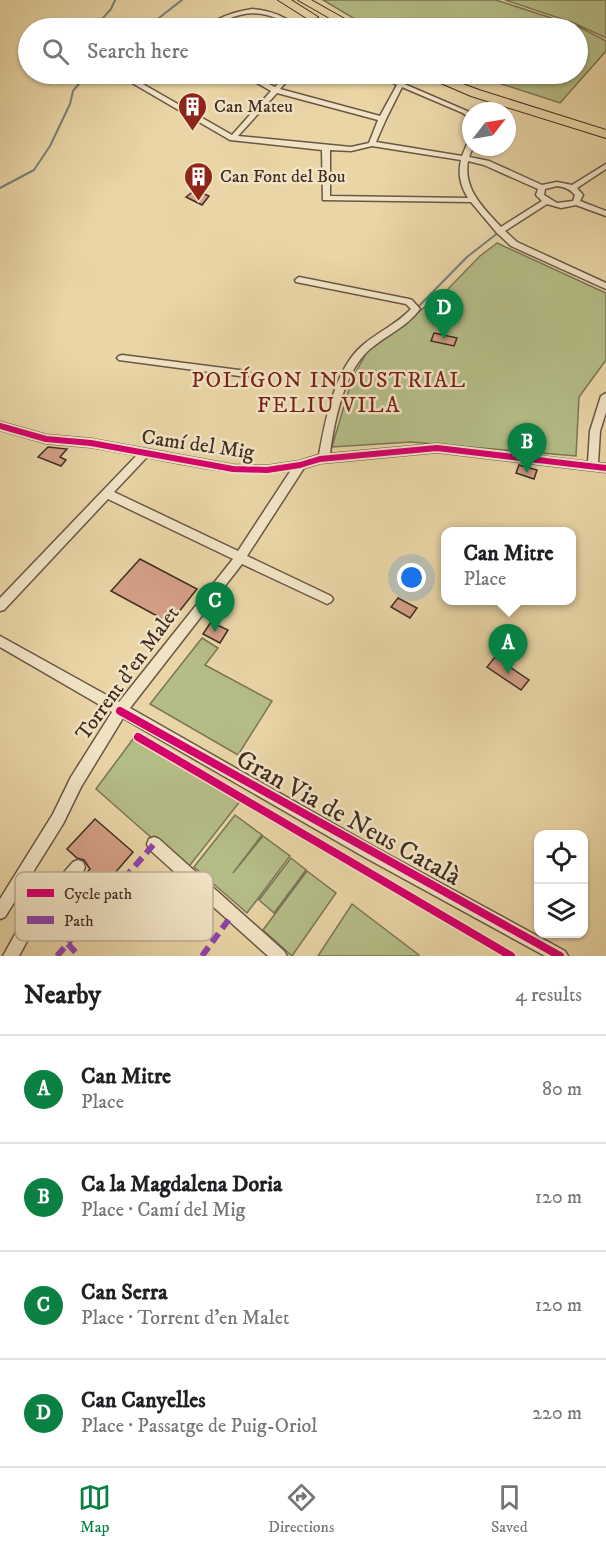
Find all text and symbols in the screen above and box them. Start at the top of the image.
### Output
search box [18,18,588,84]
icon: search [39,35,72,68]
text: Search here [87,38,189,65]
building icon: Can Mateu [177,90,209,132]
place label: Can Mateu [214,96,293,118]
north arrow [462,102,516,156]
building icon: Can Font del Bou [183,160,215,202]
place label: Can Font del Bou [220,166,346,188]
pin: D [424,290,464,339]
district label: POLÍGON INDUSTRIAL FELIU VILA [191,366,467,419]
street label: Camí del Mig [140,424,257,466]
pin: B [508,424,546,473]
popup [441,527,576,605]
text: Can Mitre [463,540,554,567]
your location [397,563,426,592]
text: Place [463,567,506,592]
pin: C [196,582,234,632]
street label: Torrent d'en Malet [70,601,185,746]
pin: A [488,624,528,674]
street label: Gran Via de Neus Català [230,743,466,894]
map controls [534,830,588,938]
button: locate [534,830,588,884]
legend [15,872,213,941]
text: Cycle path [64,884,133,904]
button: layers [534,884,588,938]
text: Path [64,911,94,931]
text: Nearby [24,979,101,1012]
text: 4 results [515,983,582,1008]
text: Can Mitre [81,1063,171,1090]
text: A [37,1077,50,1102]
text: 80 m [542,1077,582,1102]
text: Place [81,1090,124,1115]
text: Ca la Magdalena Doria [81,1171,282,1198]
text: B [37,1185,50,1210]
text: 120 m [535,1185,582,1210]
text: Place · Camí del Mig [81,1198,245,1223]
text: Can Serra [81,1279,168,1306]
text: C [37,1293,50,1318]
text: 120 m [535,1293,582,1318]
text: Place · Torrent d'en Malet [81,1306,289,1331]
text: Can Canyelles [81,1387,206,1414]
text: D [36,1401,51,1426]
text: 220 m [532,1401,582,1426]
text: Place · Passatge de Puig-Oriol [81,1414,317,1439]
tab: Map [78,1481,111,1537]
tab: Directions [268,1481,334,1537]
tab: Saved [491,1481,528,1537]

